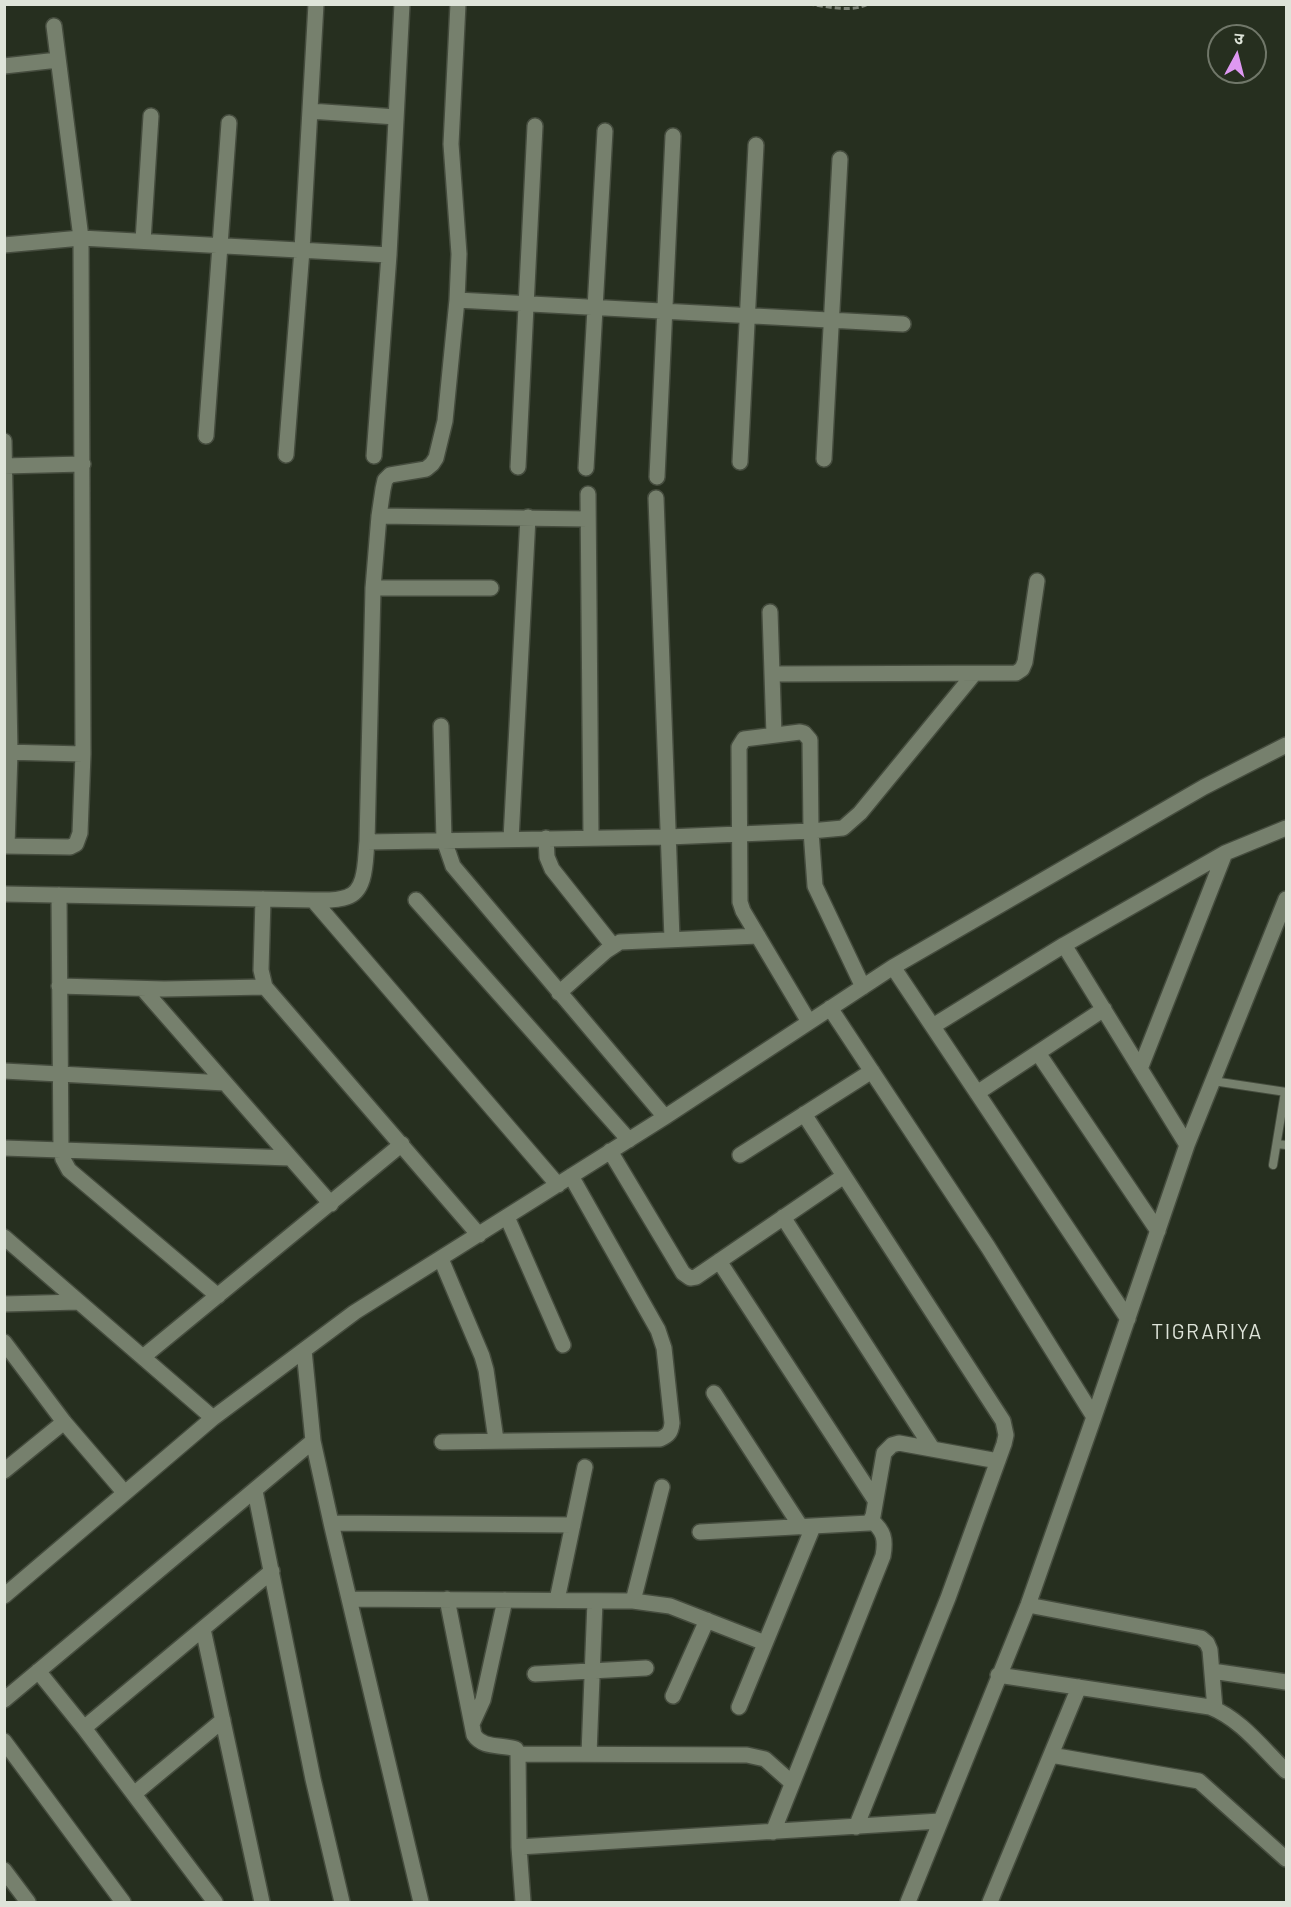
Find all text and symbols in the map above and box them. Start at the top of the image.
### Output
north arrow [1207,24,1267,84]
text: उ [1233,28,1245,48]
district label: TIGRARIYA [1151,1319,1263,1345]

